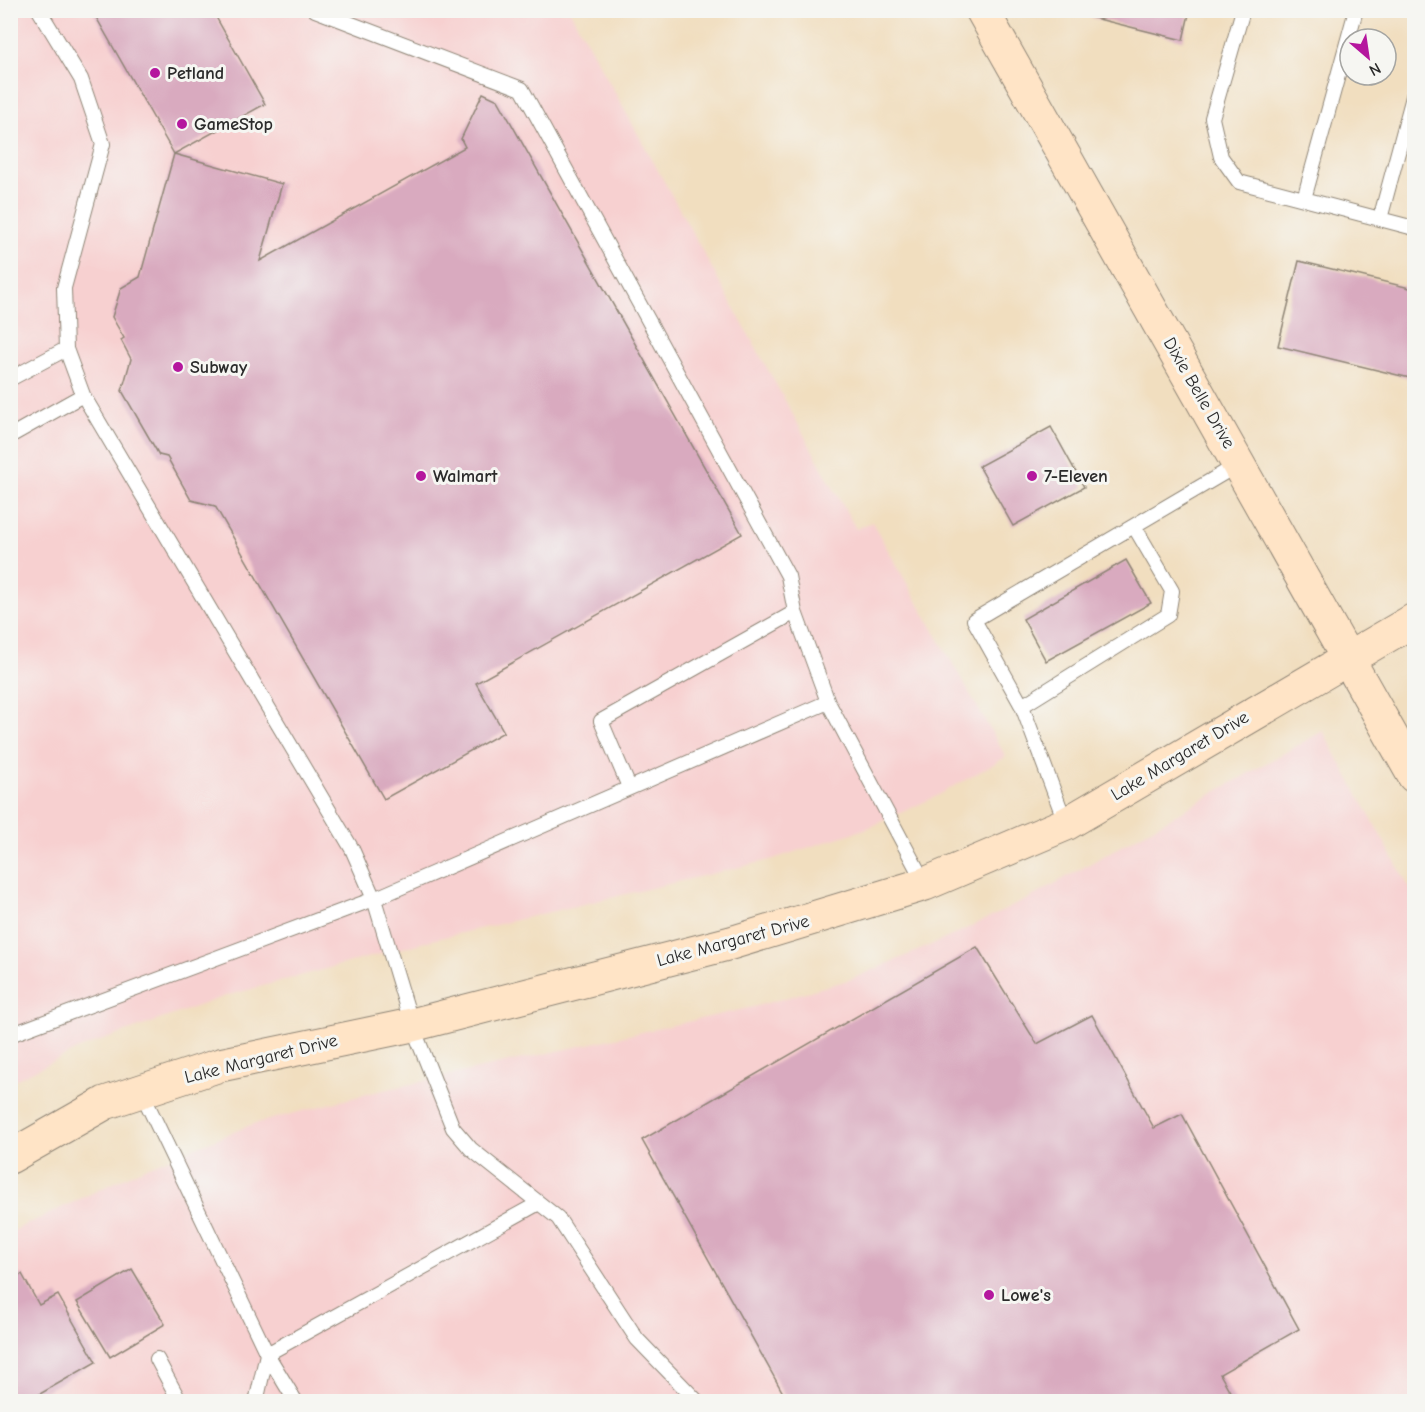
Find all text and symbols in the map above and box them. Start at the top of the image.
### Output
north arrow [1338,27,1398,87]
text: N [1366,59,1384,80]
place label: Petland [167,63,224,84]
marker: Petland [148,66,162,80]
place label: GameStop [194,114,273,135]
marker: GameStop [175,117,189,131]
street label: Dixie Belle Drive [1159,334,1239,452]
place label: Subway [190,357,248,378]
marker: Subway [171,360,185,374]
place label: Walmart [433,466,498,487]
place label: 7-Eleven [1044,466,1108,487]
marker: Walmart [414,469,428,483]
marker: 7-Eleven [1025,469,1039,483]
street label: Lake Margaret Drive [1107,707,1253,805]
street label: Lake Margaret Drive [655,911,811,971]
street label: Lake Margaret Drive [182,1030,340,1088]
place label: Lowe's [1001,1285,1051,1306]
marker: Lowe's [982,1288,996,1302]

